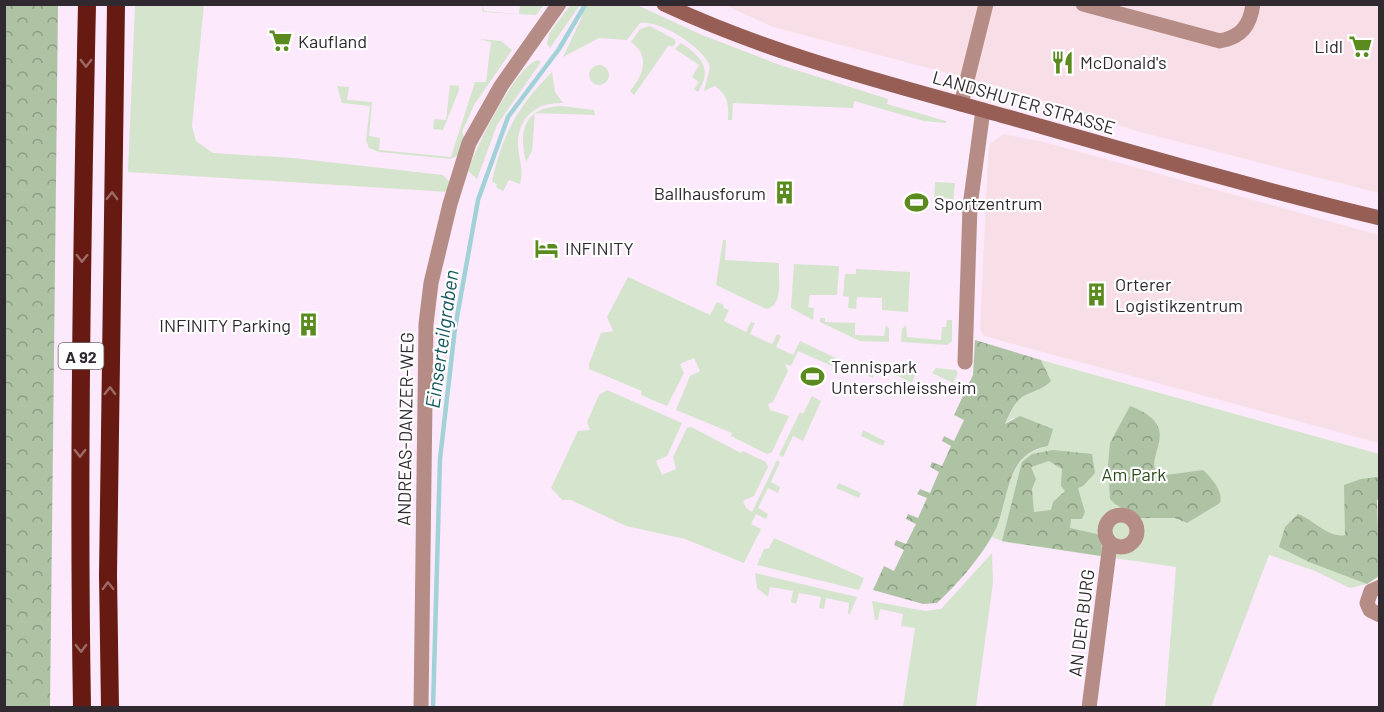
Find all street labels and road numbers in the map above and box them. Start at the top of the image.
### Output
street label: LANDSHUTER STRASSE [930,65,1118,139]
street label: ANDREAS-DANZER-WEG [392,332,418,526]
road number: A 92 [58,343,104,369]
street label: AN DER BURG [1063,568,1099,678]

